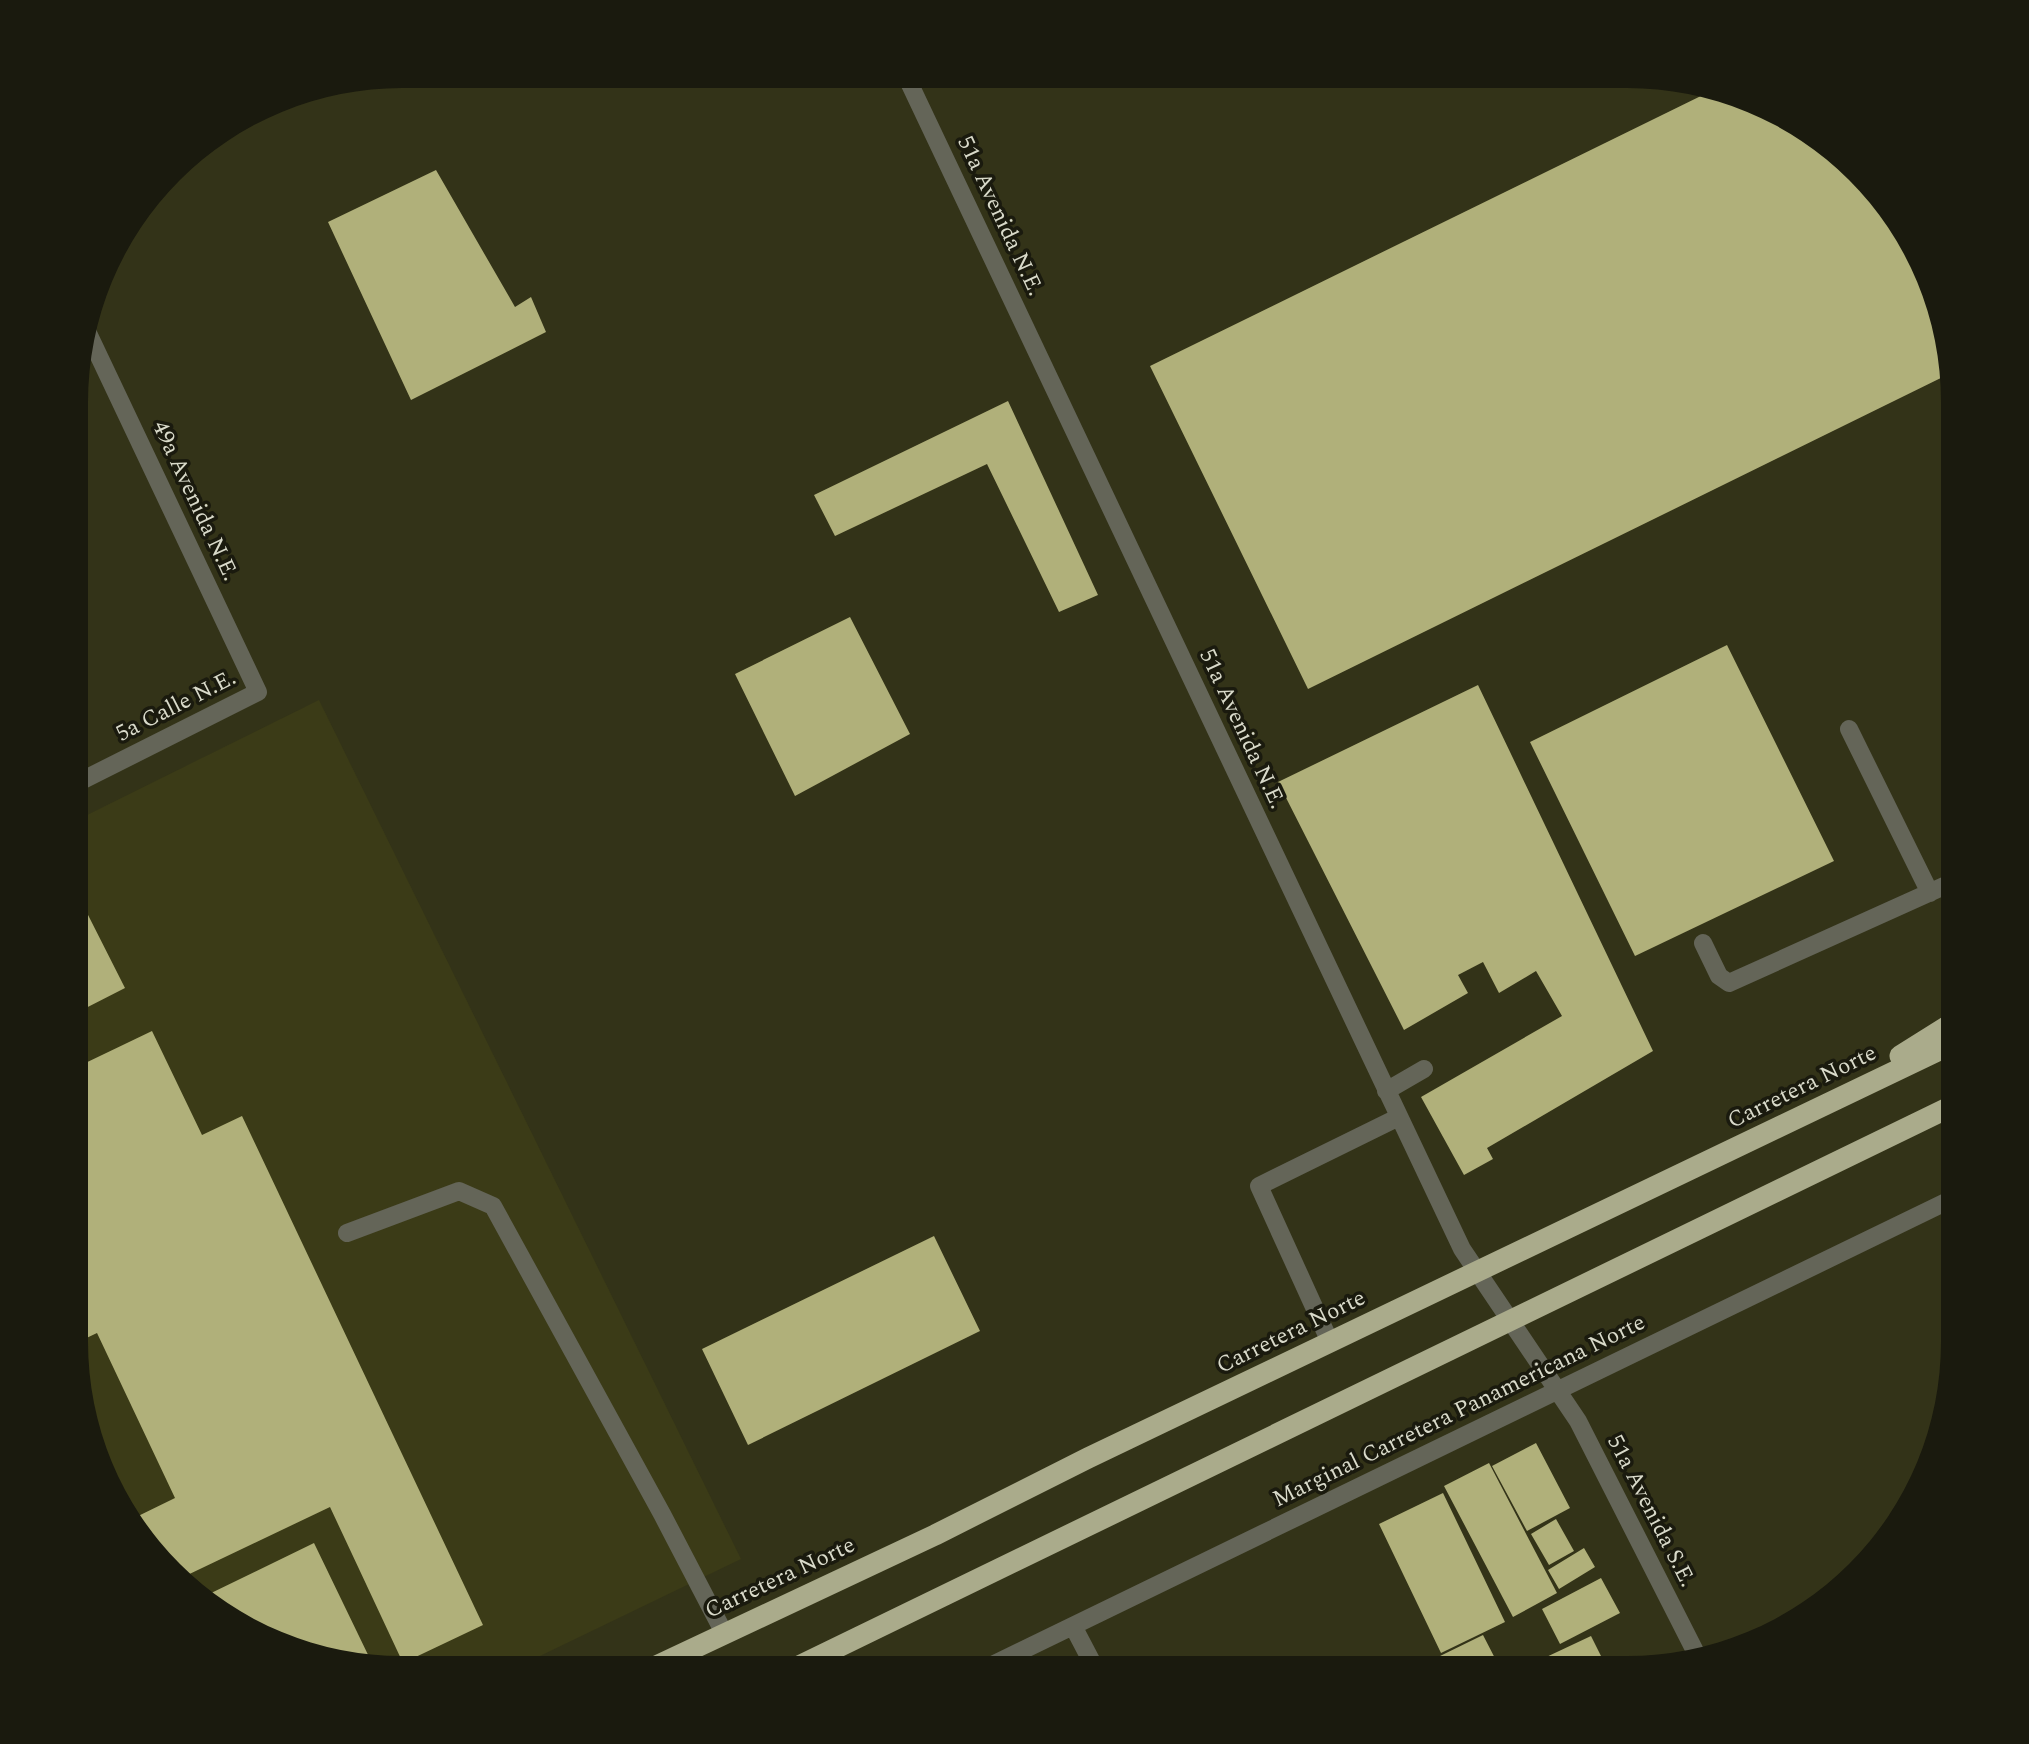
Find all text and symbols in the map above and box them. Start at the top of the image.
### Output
street label: 51a Avenida N.E. [948,130,1052,302]
street label: 49a Avenida N.E. [143,415,247,587]
street label: 51a Avenida N.E. [1190,643,1294,815]
street label: 5a Calle N.E. [110,661,242,751]
street label: Carretera Norte [1721,1036,1883,1138]
street label: Carretera Norte [1210,1281,1372,1383]
street label: Marginal Carretera Panamericana Norte [1267,1305,1651,1517]
street label: 51a Avenida S.E. [1597,1429,1705,1593]
street label: Carretera Norte [699,1528,861,1628]

